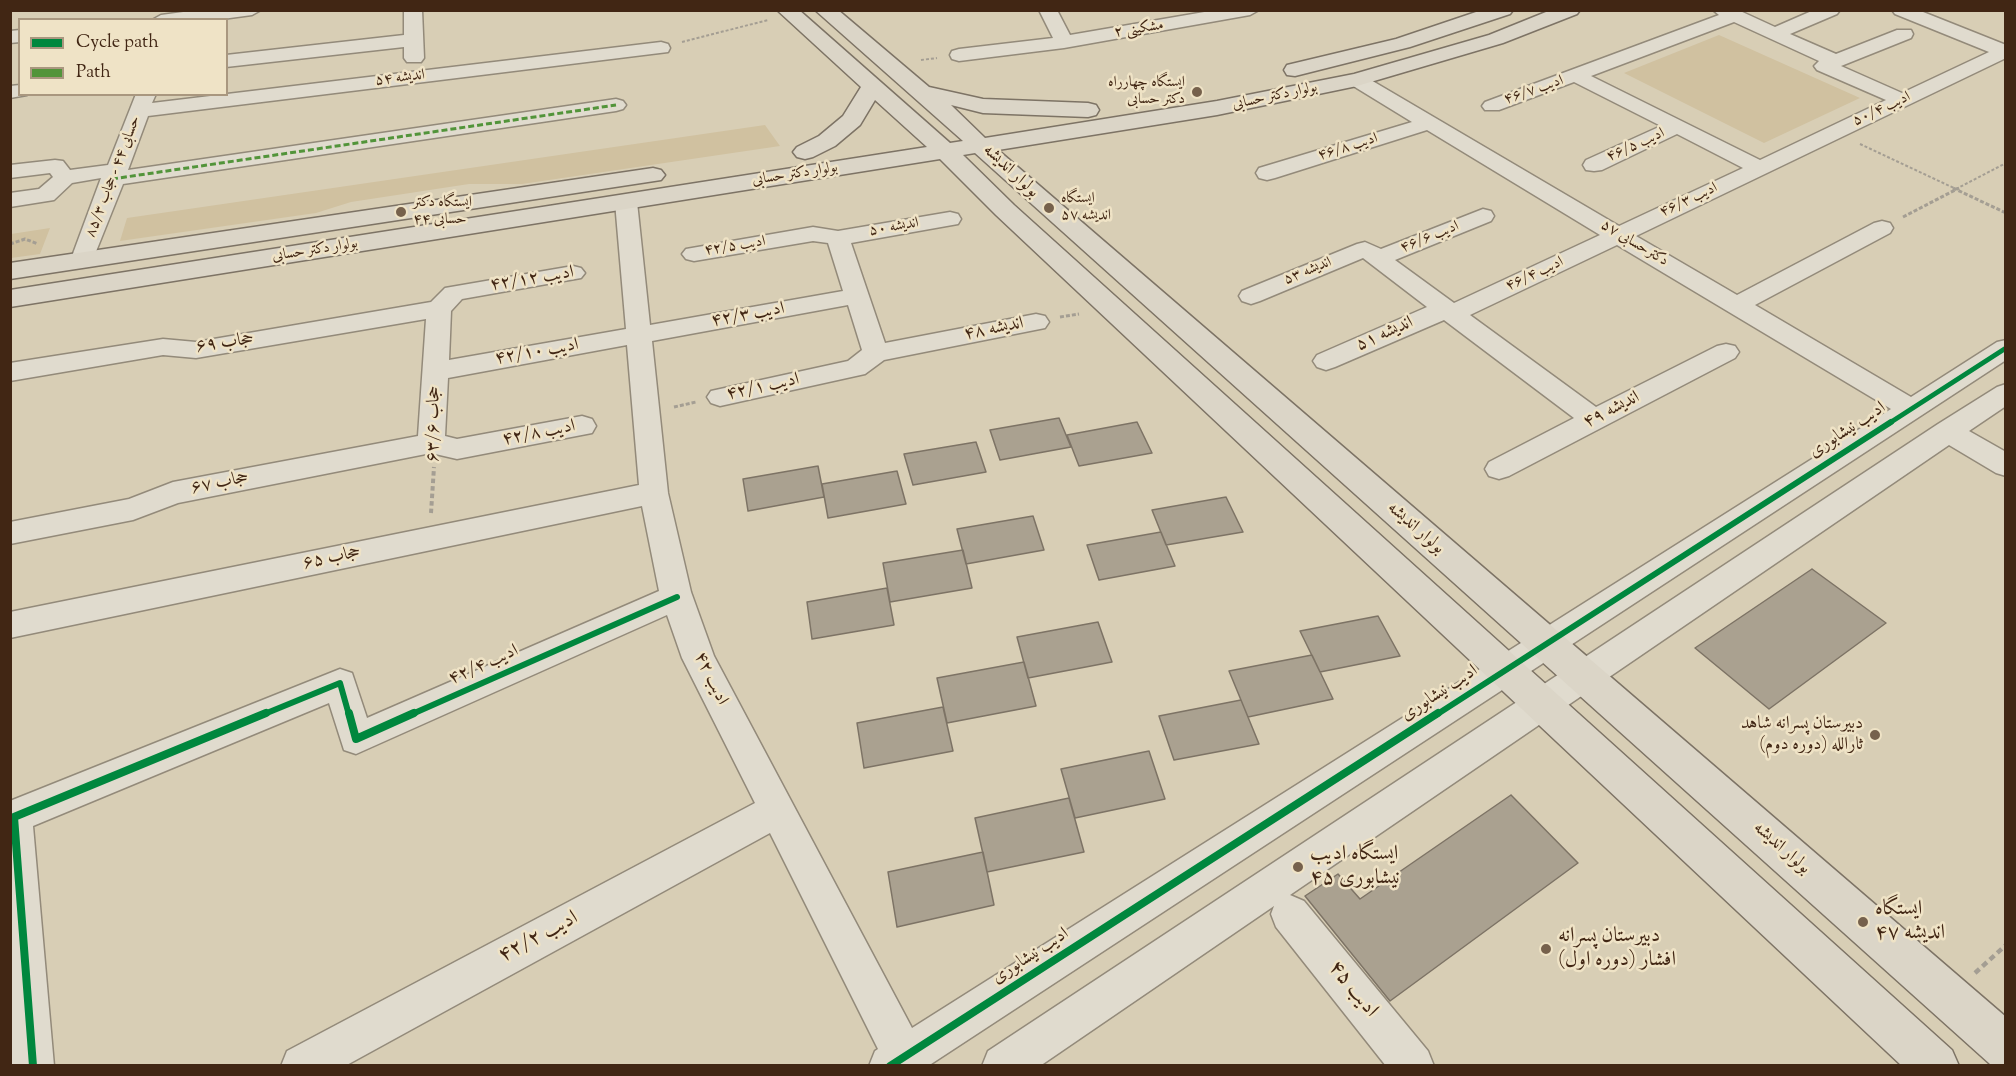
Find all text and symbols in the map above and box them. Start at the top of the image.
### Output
street label: مشکینی ۲ [1113,17,1165,43]
legend [18,18,228,96]
text: Cycle path [76,30,159,56]
text: Path [76,60,111,86]
street label: اندیشه ۵۴ [374,67,426,91]
street label: ادیب ۴۶/۷ [1502,72,1566,110]
place label: ایستگاه چهارراه دکتر حسابی [1108,74,1185,109]
street label: بولوار دکتر حسابی [1231,79,1319,115]
marker: ایستگاه چهارراه دکتر حسابی [1190,85,1204,99]
street label: ادیب ۵۰/۴ [1850,89,1914,131]
street label: حسابی ۴۴ - حجاب ۸۵/۳ [83,114,145,240]
street label: ادیب ۴۶/۵ [1604,125,1668,167]
street label: ادیب ۴۶/۸ [1316,130,1380,166]
street label: بولوار اندیشه [977,141,1043,203]
street label: بولوار دکتر حسابی [751,159,839,191]
street label: ادیب ۴۶/۳ [1657,180,1721,222]
place label: ایستگاه اندیشه ۵۷ [1061,190,1111,225]
place label: ایستگاه دکتر حسابی ۴۴ [413,194,472,229]
marker: ایستگاه اندیشه ۵۷ [1042,201,1056,215]
marker: ایستگاه دکتر حسابی ۴۴ [394,205,408,219]
street label: اندیشه ۵۰ [868,215,920,241]
street label: دکترحسابی ۵۷ [1597,217,1671,271]
street label: ادیب ۴۶/۶ [1398,218,1462,258]
street label: ادیب ۴۲/۵ [703,233,767,261]
street label: بولوار دکتر حسابی [271,235,359,267]
street label: اندیشه ۵۳ [1281,254,1335,290]
street label: ادیب ۴۶/۴ [1503,254,1567,296]
street label: ادیب ۴۲/۱۲ [489,263,575,297]
street label: ادیب ۴۲/۳ [710,299,786,333]
street label: اندیشه ۵۱ [1353,313,1417,357]
street label: اندیشه ۴۸ [962,314,1026,346]
street label: حجاب ۶۹ [195,329,255,359]
street label: ادیب ۴۲/۱۰ [493,335,581,371]
street label: ادیب ۴۲/۱ [725,370,801,406]
street label: حجاب ۶۳/۶ [424,386,446,462]
street label: اندیشه ۴۹ [1580,388,1644,434]
street label: ادیب نیشابوری [1805,398,1891,464]
street label: ادیب ۴۲/۸ [501,416,577,452]
street label: حجاب ۶۷ [189,468,251,500]
street label: بولوار اندیشه [1382,498,1448,560]
street label: حجاب ۶۵ [301,542,363,576]
street label: ادیب ۴۲/۴ [446,641,522,691]
street label: ادیب ۴۲ [688,649,732,709]
street label: ادیب نیشابوری [1397,661,1483,727]
place label: دبیرستان پسرانه شاهد ثارالله (دوره دوم) [1741,714,1863,756]
marker: دبیرستان پسرانه شاهد ثارالله (دوره دوم) [1868,728,1882,742]
street label: بولوار اندیشه [1748,818,1814,880]
place label: ایستگاه ادیب نیشابوری ۴۵ [1310,842,1400,892]
marker: ایستگاه ادیب نیشابوری ۴۵ [1291,860,1305,874]
place label: ایستگاه اندیشه ۴۷ [1875,897,1945,947]
street label: ادیب ۴۲/۲ [495,907,583,969]
marker: ایستگاه اندیشه ۴۷ [1856,915,1870,929]
street label: ادیب نیشابوری [988,924,1074,990]
place label: دبیرستان پسرانه افشار (دوره اول) [1558,924,1676,974]
marker: دبیرستان پسرانه افشار (دوره اول) [1539,942,1553,956]
street label: ادیب ۴۵ [1322,957,1382,1023]

